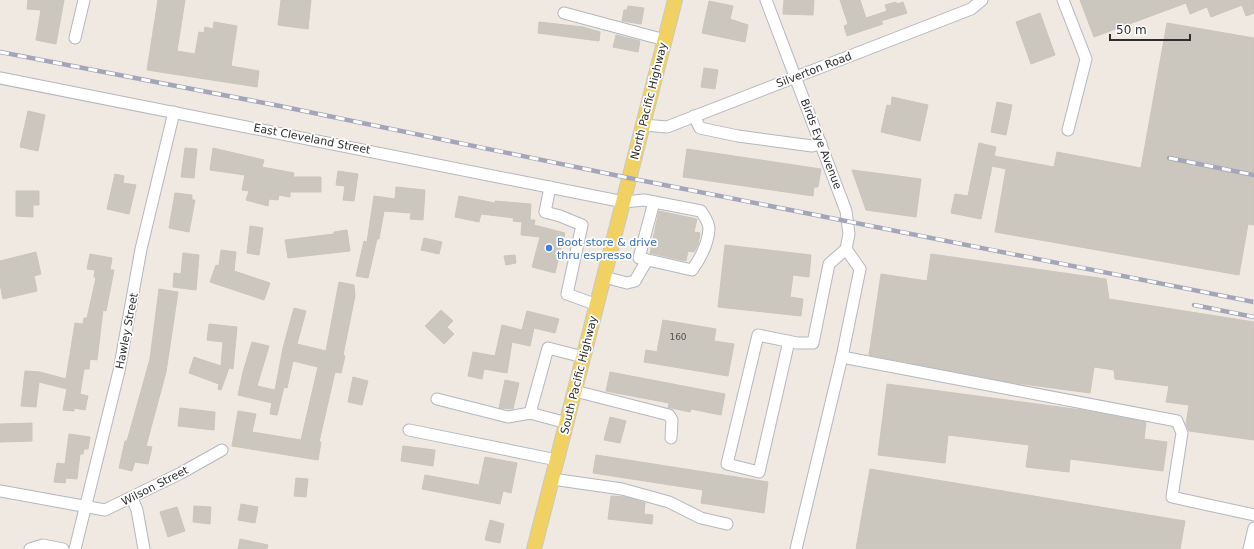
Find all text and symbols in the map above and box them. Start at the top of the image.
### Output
scale bar [1110,16,1190,42]
text: 50 m [1116,23,1147,37]
street label: North Pacific Highway [628,41,670,161]
street label: Silverton Road [774,50,854,90]
street label: Birds Eye Avenue [798,97,844,191]
street label: East Cleveland Street [253,121,372,157]
place label: Boot store & drive thru espresso [557,236,657,262]
marker: Boot store & drive thru espresso [544,243,554,253]
street label: Hawley Street [113,291,141,370]
street label: South Pacific Highway [558,314,600,435]
house number: 160 [669,332,687,342]
street label: Wilson Street [119,463,191,508]

